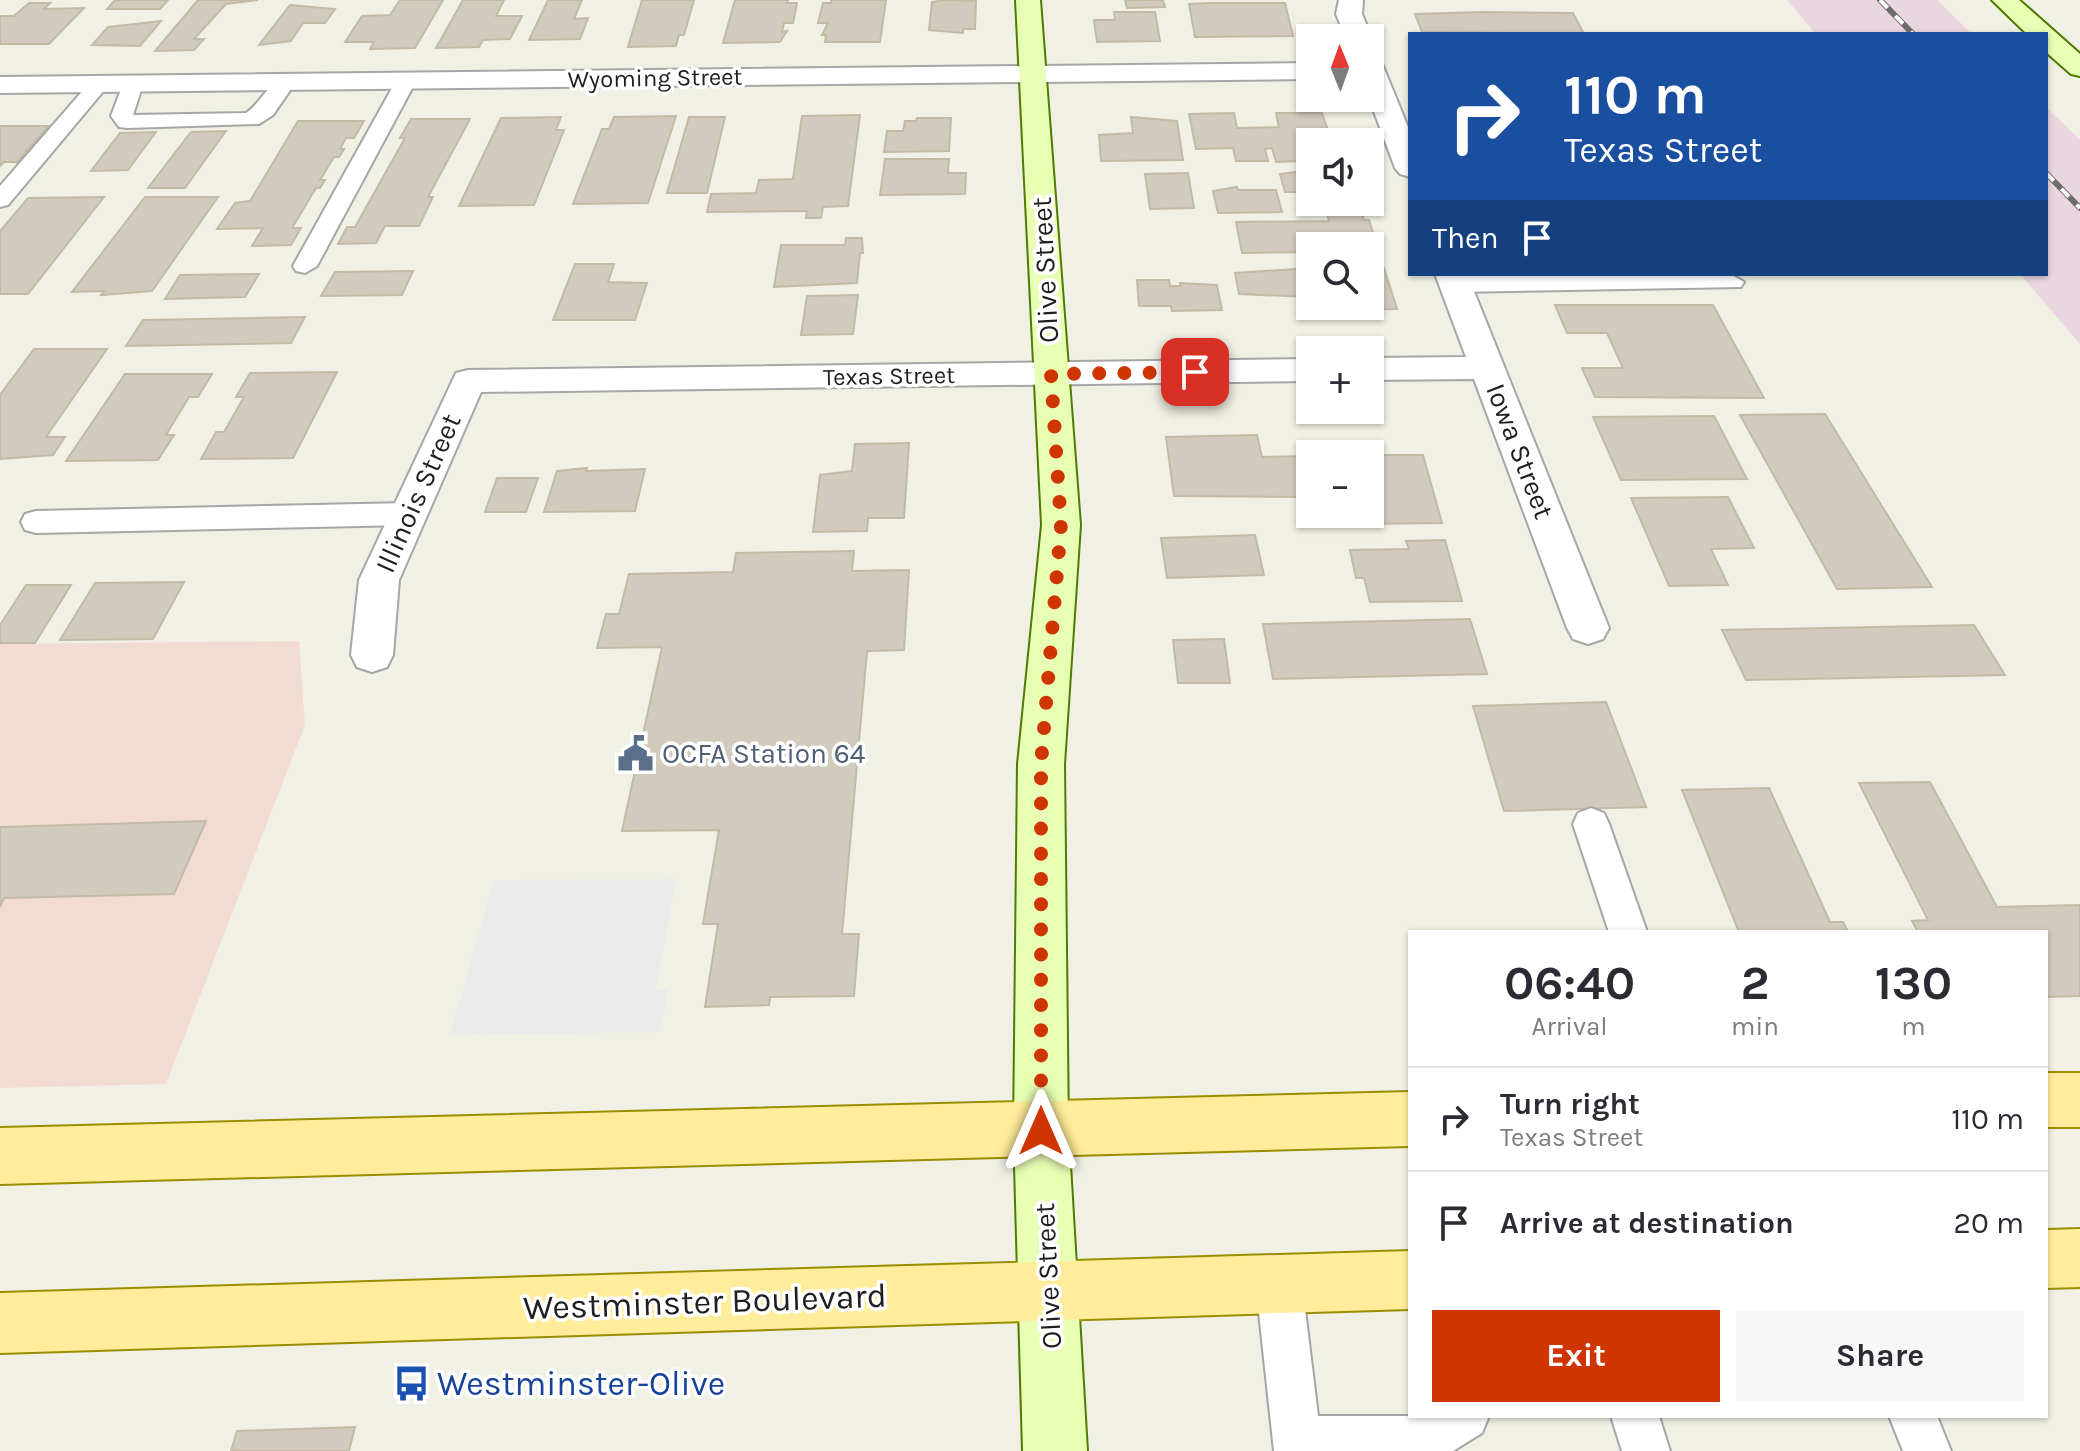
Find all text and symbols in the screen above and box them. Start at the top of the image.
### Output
north arrow [1296,24,1384,112]
map controls [1296,24,1384,528]
street label: Wyoming Street [567,62,743,94]
text: 110 m [1564,62,1707,127]
icon: right [1432,64,1536,168]
button: sound [1296,128,1384,216]
text: Texas Street [1564,129,1762,171]
street label: Olive Street [1025,196,1065,344]
icon: arrive [1515,216,1559,260]
text: Then [1432,220,1499,256]
button: search [1296,232,1384,320]
button: + [1296,336,1384,424]
pin [1161,338,1229,406]
icon: arrive [1173,350,1217,394]
street label: Texas Street [823,361,955,391]
street label: Iowa Street [1479,379,1561,523]
street label: Illinois Street [368,408,468,578]
button: − [1296,440,1384,528]
public building icon: OCFA Station 64 [617,734,655,772]
place label: OCFA Station 64 [662,737,866,770]
text: 06:40 [1504,955,1635,1011]
text: 2 [1740,955,1770,1011]
text: 130 [1875,955,1952,1011]
text: Arrival [1531,1011,1608,1042]
text: min [1731,1011,1779,1042]
text: m [1901,1011,1926,1042]
text: Turn right [1500,1086,1640,1122]
position arrow [999,1089,1083,1173]
icon: right [1432,1097,1476,1141]
text: 110 m [1951,1101,2024,1137]
text: Texas Street [1500,1122,1643,1153]
icon: arrive [1432,1201,1476,1245]
street label: Olive Street [1028,1202,1068,1350]
text: Arrive at destination [1500,1205,1794,1241]
text: 20 m [1954,1205,2024,1241]
street label: Westminster Boulevard [522,1276,888,1328]
button: Exit [1432,1310,1720,1402]
button: Share [1736,1310,2024,1402]
place label: Westminster-Olive [437,1364,725,1404]
bus stop icon: Westminster-Olive [392,1365,430,1403]

